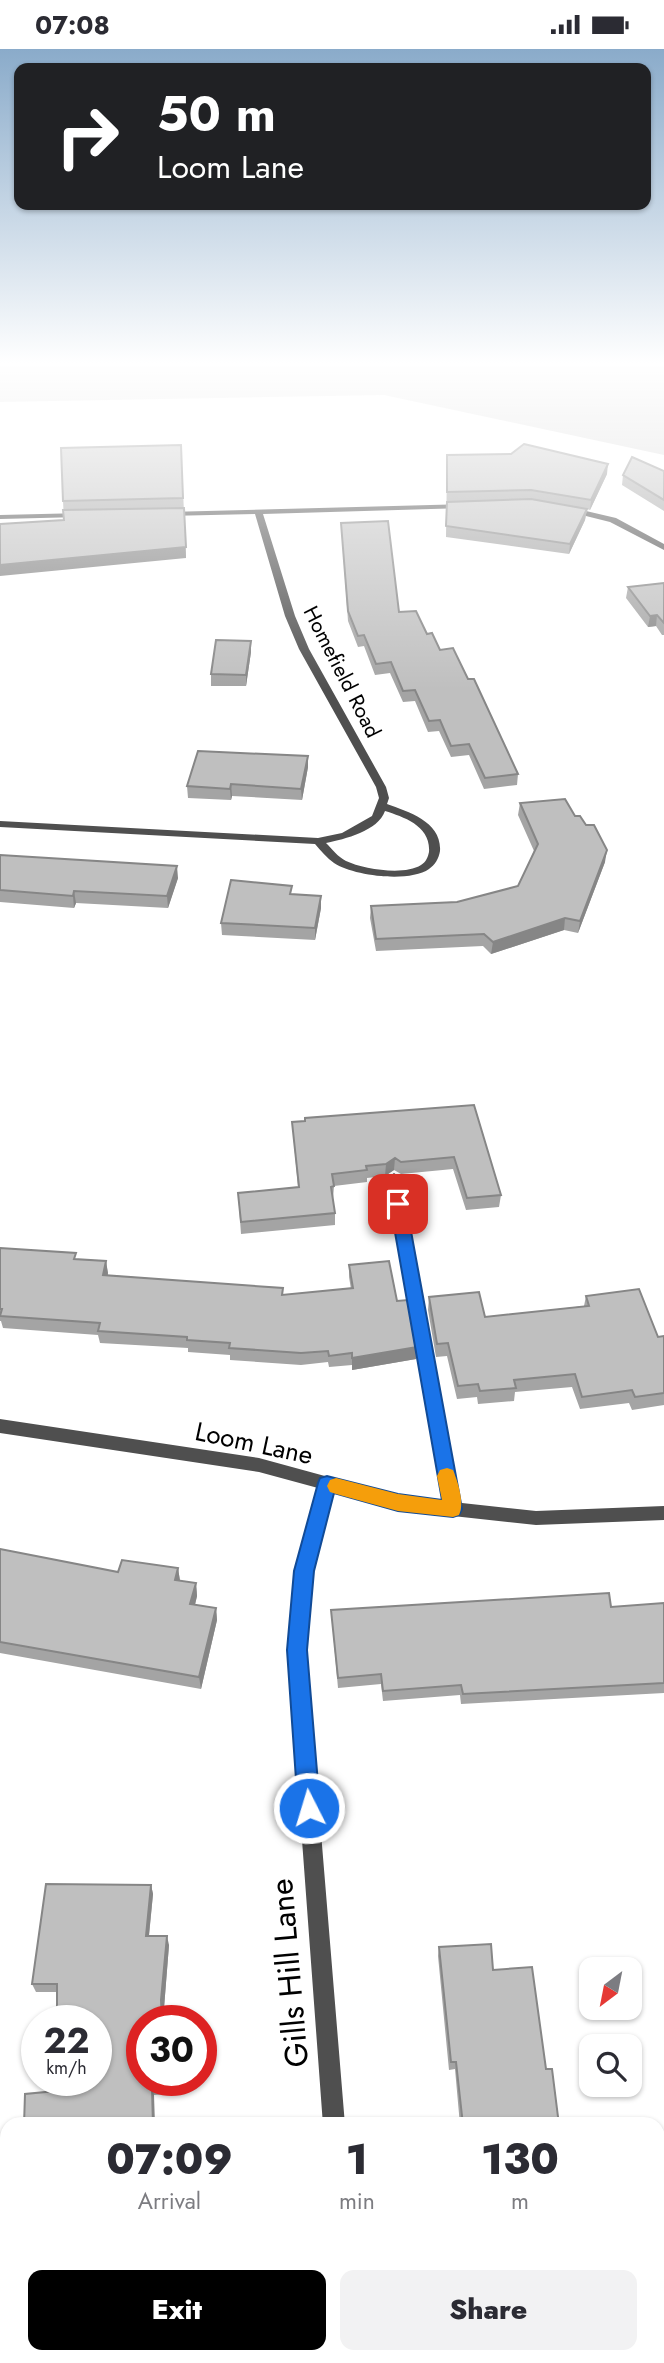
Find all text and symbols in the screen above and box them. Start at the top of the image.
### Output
text: 07:08 [35,6,110,44]
text: 50 m [157,79,276,149]
icon: right [42,91,133,182]
text: Loom Lane [157,144,304,190]
street label: Homefield Road [296,601,388,743]
pin [368,1174,428,1234]
icon: arrive [379,1185,417,1223]
street label: Loom Lane [192,1412,316,1474]
position arrow [272,1771,346,1845]
street label: Gills Hill Lane [258,1877,320,2069]
north arrow [579,1957,642,2019]
map controls [579,1957,642,2097]
speed limit sign: 30 [126,2005,217,2096]
text: 22 [44,2016,89,2066]
button: search [579,2034,642,2097]
text: km/h [46,2055,87,2081]
text: 07:09 [106,2129,233,2190]
text: 1 [346,2129,368,2190]
text: 130 [481,2129,559,2190]
text: Arrival [138,2184,201,2218]
text: min [339,2184,375,2218]
text: m [511,2184,529,2218]
button: Exit [28,2270,326,2350]
button: Share [340,2270,637,2350]

